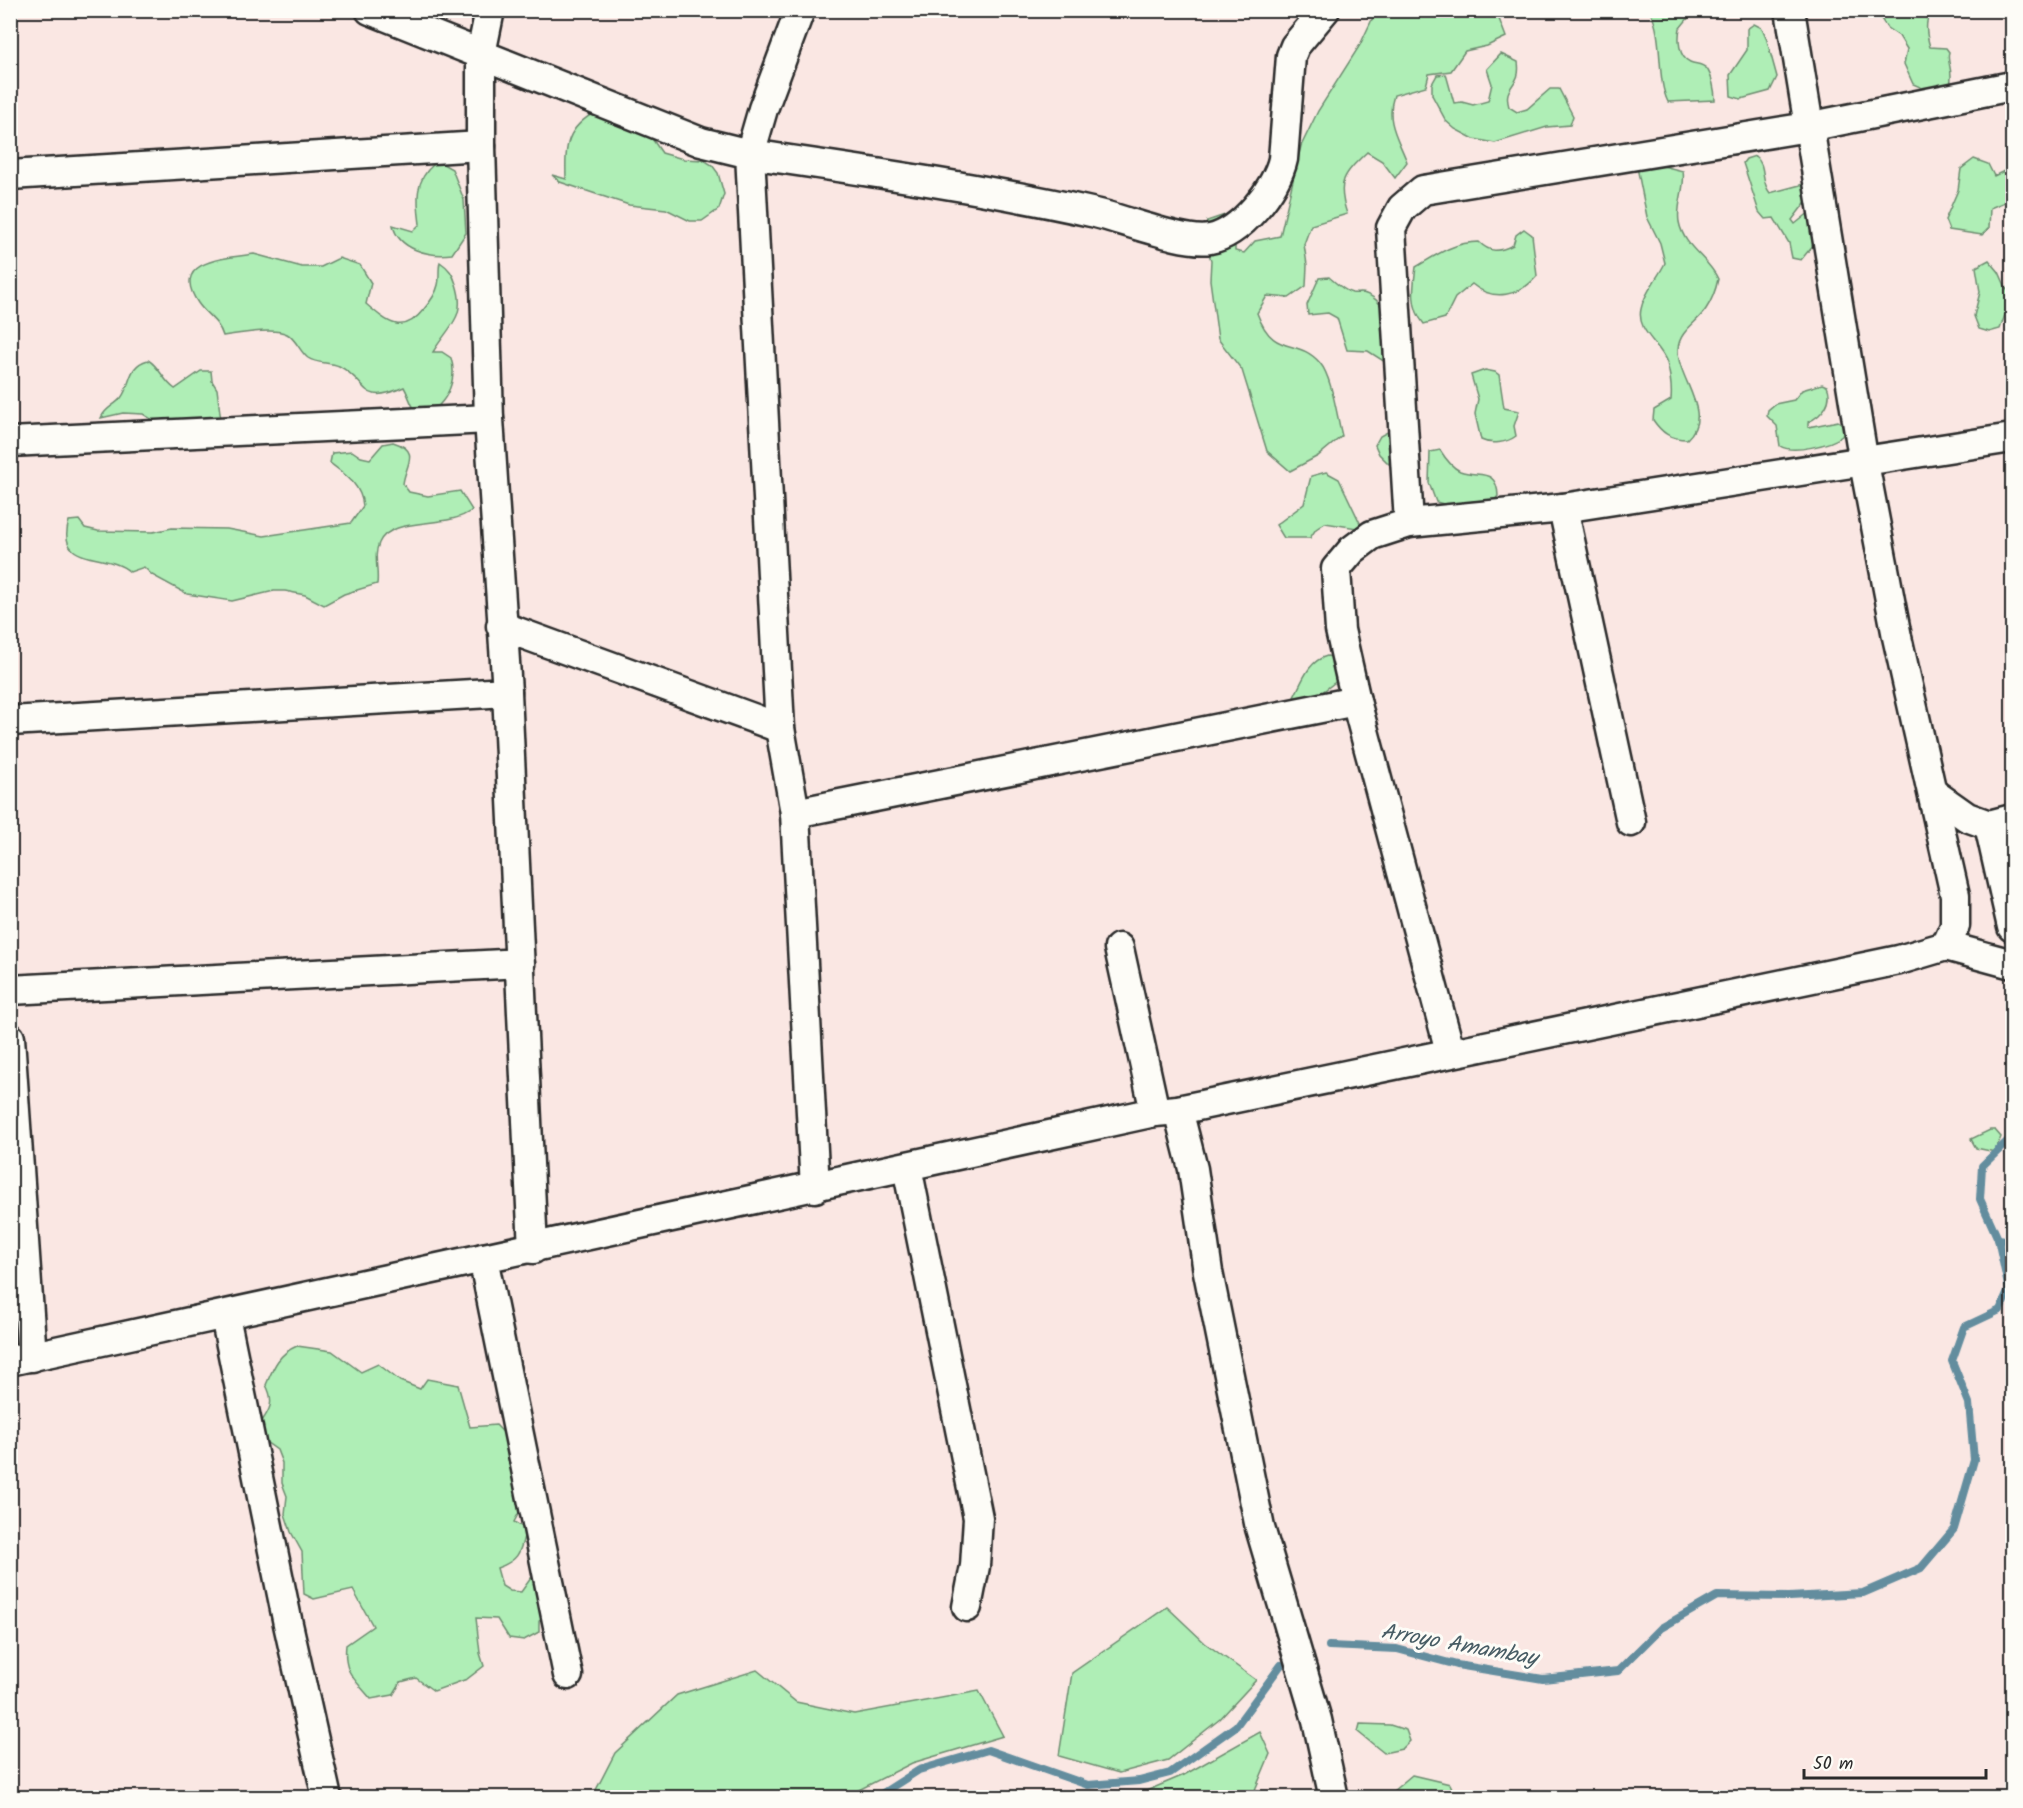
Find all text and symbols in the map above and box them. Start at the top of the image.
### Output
water label: Arroyo Amambay [1378,1615,1543,1678]
scale bar [1804,1742,1986,1780]
text: 50 m [1813,1750,1853,1779]

